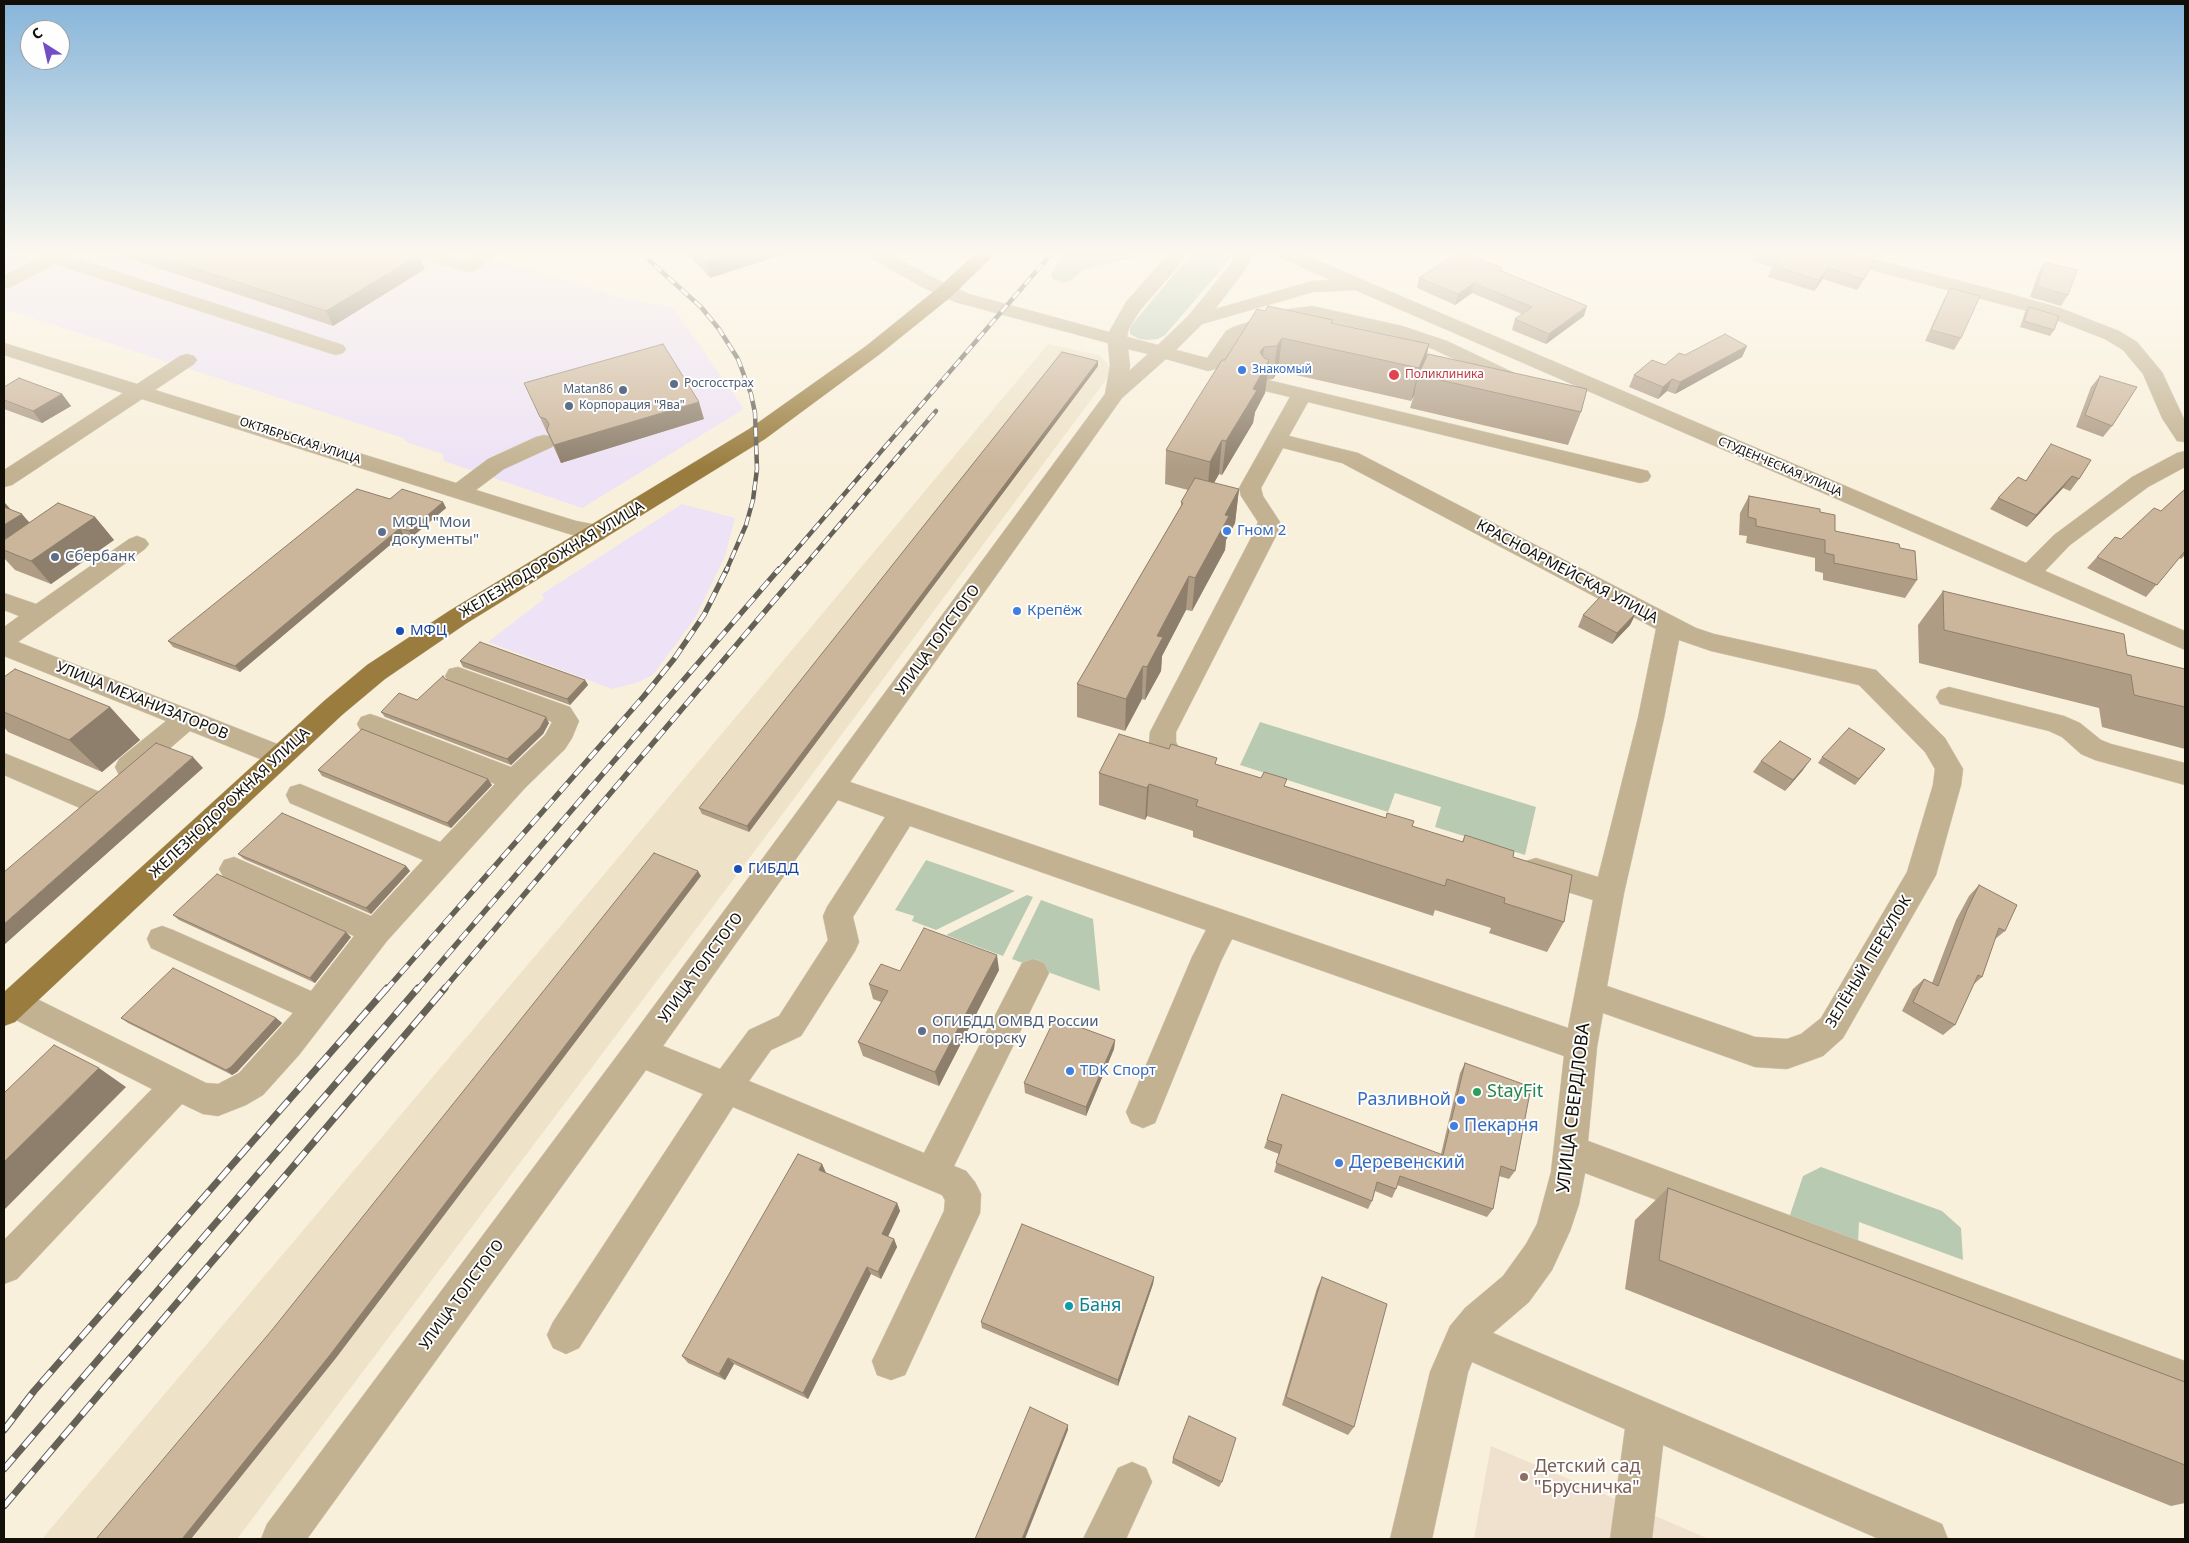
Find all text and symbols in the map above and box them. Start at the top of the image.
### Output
north arrow [20,20,70,70]
text: С [28,23,46,43]
place label: Знакомый [1252,363,1312,377]
marker: Знакомый [1236,364,1248,376]
marker: Поликлиника [1387,368,1401,382]
place label: Поликлиника [1405,368,1484,382]
place label: Росгосстрах [684,377,754,391]
marker: Росгосстрах [668,378,680,390]
place label: Matan86 [563,383,613,397]
marker: Matan86 [617,384,629,396]
place label: Корпорация "Ява" [579,399,685,413]
marker: Корпорация "Ява" [563,400,575,412]
street label: ОКТЯБРЬСКАЯ УЛИЦА [237,415,363,467]
street label: СТУДЕНЧЕСКАЯ УЛИЦА [1716,434,1844,500]
street label: ЖЕЛЕЗНОДОРОЖНАЯ УЛИЦА [456,498,648,622]
place label: МФЦ "Мои документы" [392,514,479,549]
street label: КРАСНОАРМЕЙСКАЯ УЛИЦА [1473,516,1661,628]
place label: Гном 2 [1237,522,1286,540]
marker: Гном 2 [1221,525,1233,537]
marker: МФЦ "Мои документы" [376,526,388,538]
place label: Сбербанк [65,548,135,566]
marker: Сбербанк [49,551,61,563]
street label: УЛИЦА ТОЛСТОГО [892,581,984,699]
place label: Крепёж [1027,602,1082,620]
marker: Крепёж [1011,605,1023,617]
place label: МФЦ [410,622,447,640]
marker: МФЦ [394,625,406,637]
street label: УЛИЦА МЕХАНИЗАТОРОВ [53,658,231,744]
street label: ЖЕЛЕЗНОДОРОЖНАЯ УЛИЦА [146,724,314,882]
place label: ГИБДД [748,860,799,878]
marker: ГИБДД [732,863,744,875]
street label: ЗЕЛЁНЫЙ ПЕРЕУЛОК [1822,893,1916,1031]
street label: УЛИЦА ТОЛСТОГО [655,909,747,1027]
place label: ОГИБДД ОМВД России по г.Югорску [932,1013,1099,1048]
street label: УЛИЦА СВЕРДЛОВА [1553,1022,1595,1194]
marker: ОГИБДД ОМВД России по г.Югорску [916,1025,928,1037]
place label: TDK Спорт [1080,1062,1156,1080]
marker: TDK Спорт [1064,1065,1076,1077]
place label: StayFit [1487,1081,1543,1103]
marker: StayFit [1471,1086,1483,1098]
place label: Разливной [1357,1089,1451,1111]
marker: Разливной [1455,1094,1467,1106]
place label: Пекарня [1464,1115,1539,1137]
marker: Пекарня [1448,1120,1460,1132]
place label: Деревенский [1349,1152,1465,1174]
marker: Деревенский [1333,1157,1345,1169]
street label: УЛИЦА ТОЛСТОГО [416,1236,508,1354]
place label: Баня [1079,1295,1121,1317]
marker: Баня [1063,1300,1075,1312]
place label: Детский сад "Брусничка" [1534,1456,1640,1498]
marker: Детский сад "Брусничка" [1518,1471,1530,1483]

